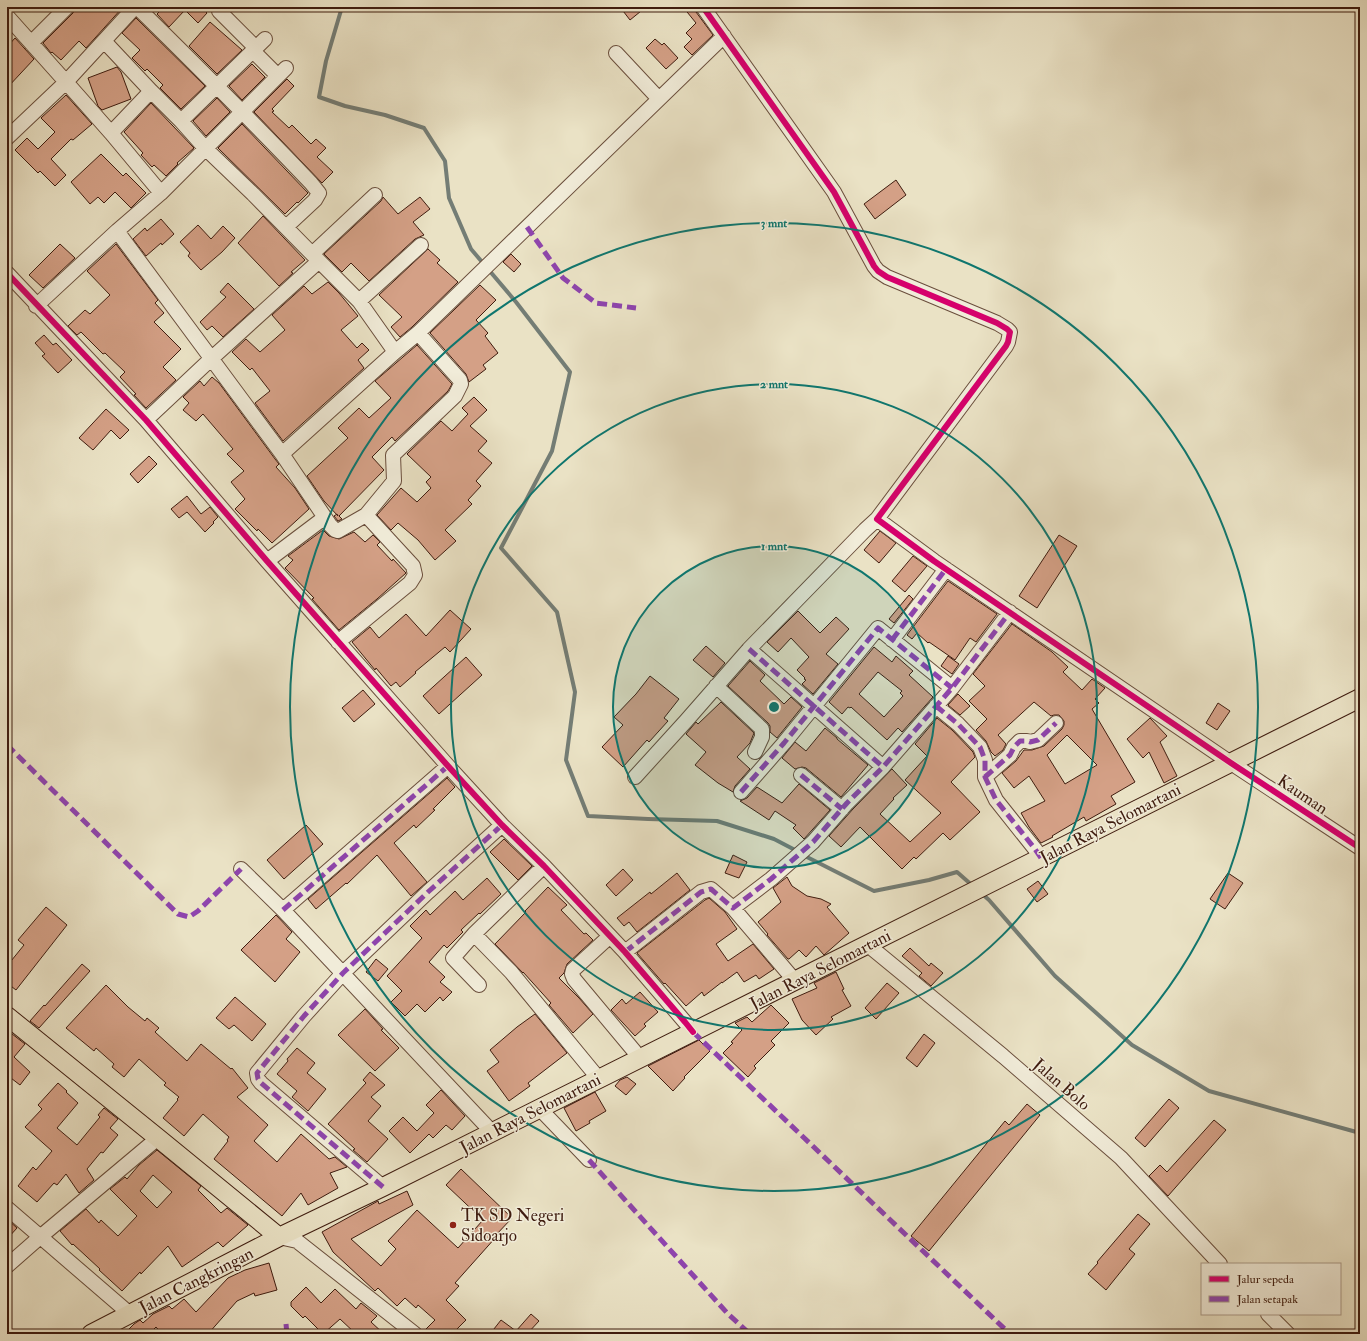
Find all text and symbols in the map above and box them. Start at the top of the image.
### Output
text: 3 mnt [761,216,787,231]
text: 2 mnt [760,377,788,392]
text: 1 mnt [761,539,787,554]
centre of rings [767,700,781,714]
street label: Kauman [1273,770,1332,819]
street label: Jalan Raya Selomartani [1035,779,1185,869]
street label: Jalan Raya Selomartani [745,925,895,1015]
street label: Jalan Bolo [1027,1053,1095,1116]
street label: Jalan Raya Selomartani [455,1069,605,1159]
place label: TK SD Negeri Sidoarjo [461,1205,565,1246]
marker: TK SD Negeri Sidoarjo [448,1220,458,1230]
street label: Jalan Cangkringan [135,1242,258,1320]
legend [1201,1263,1341,1315]
text: Jalur sepeda [1236,1272,1295,1287]
text: Jalan setapak [1236,1292,1298,1307]

